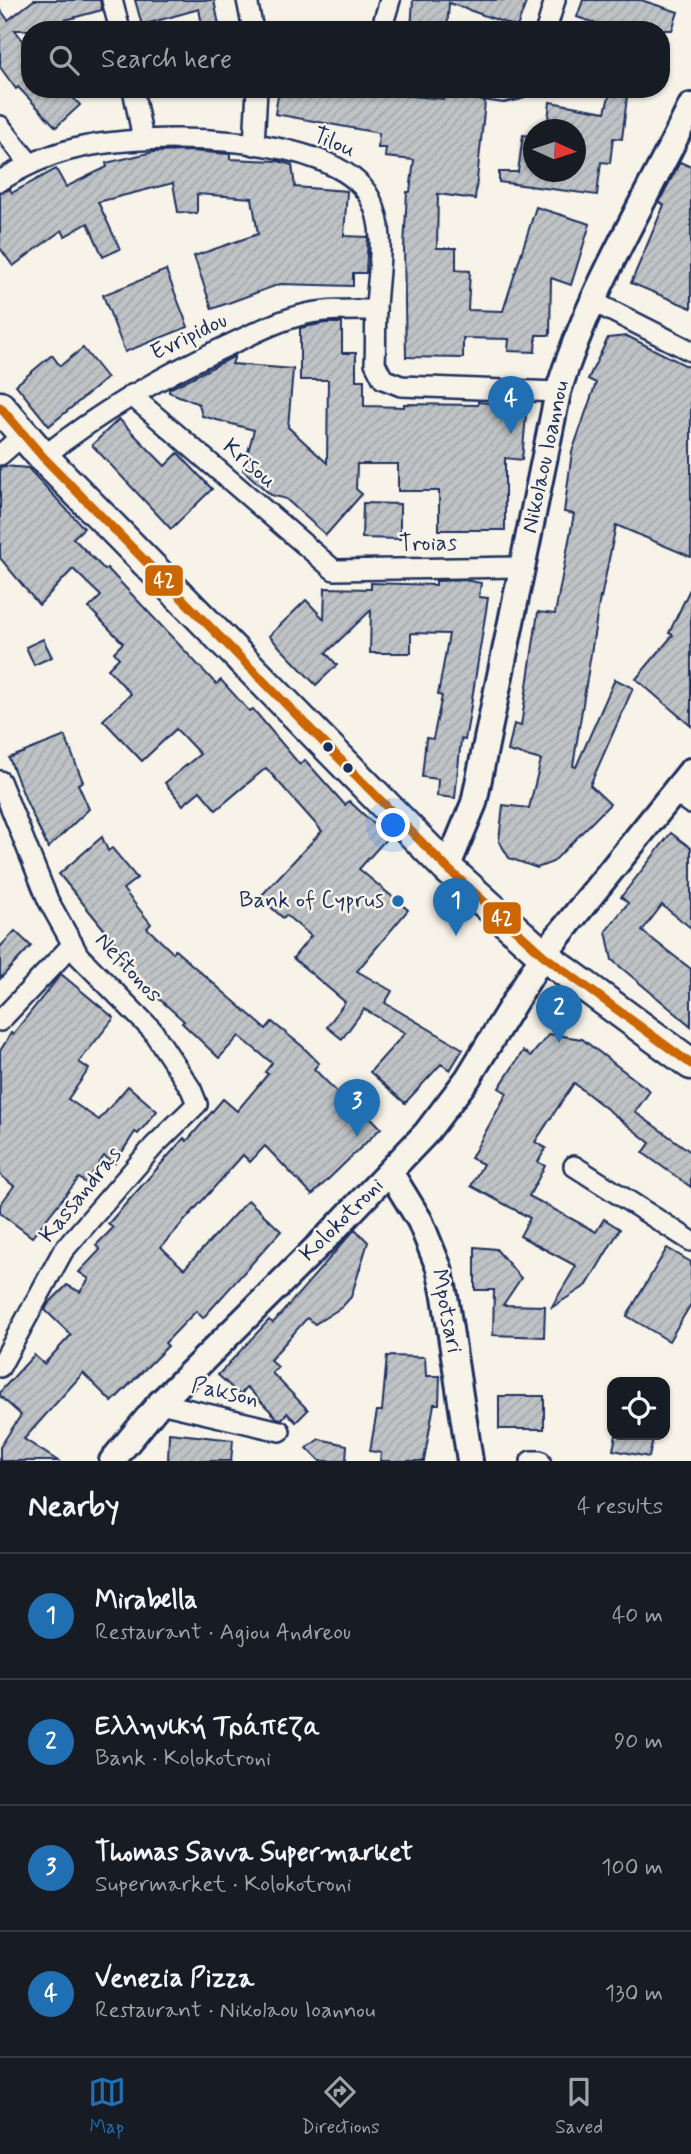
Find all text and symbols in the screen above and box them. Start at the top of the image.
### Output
search box [21,21,670,98]
icon: search [45,41,83,79]
text: Search here [101,43,232,77]
north arrow [523,119,586,182]
street label: Tilou [308,121,360,165]
street label: Evripidou [146,306,232,368]
pin: 4 [488,376,534,434]
street label: Nikolaou Ioannou [515,378,577,536]
street label: Krisou [216,432,282,496]
street label: Troias [399,528,457,560]
line badge: 42 [144,564,184,597]
text: 42 [153,569,175,594]
unlabelled marker [321,740,335,754]
unlabelled marker [341,761,355,775]
your location [376,808,410,842]
pin: 1 [433,878,479,936]
place label: Bank of Cyprus [239,886,384,916]
marker: Bank of Cyprus [390,893,406,909]
line badge: 42 [482,901,522,935]
text: 42 [491,907,513,932]
street label: Neftonos [88,926,168,1010]
pin: 2 [536,985,582,1043]
pin: 3 [334,1079,380,1137]
street label: Kassandras [33,1141,129,1249]
street label: Kolokotroni [293,1171,391,1269]
street label: Mpotsari [423,1266,469,1356]
street label: Pakson [189,1371,261,1415]
map controls [607,1377,670,1440]
button: locate [607,1377,670,1440]
text: Nearby [28,1487,119,1526]
text: 4 results [577,1492,663,1522]
text: Mirabella [95,1584,198,1618]
text: 1 [46,1601,56,1631]
text: 40 m [612,1601,663,1631]
text: Restaurant · Agiou Andreou [95,1618,351,1648]
text: Ελληνική Τράπεζα [95,1710,320,1744]
text: 2 [45,1727,57,1757]
text: 90 m [614,1727,663,1757]
text: Bank · Kolokotroni [95,1744,271,1774]
text: Thomas Savva Supermarket [95,1836,413,1870]
text: 3 [46,1853,56,1883]
text: 100 m [601,1853,663,1883]
text: Supermarket · Kolokotroni [95,1870,352,1900]
text: Venezia Pizza [95,1962,254,1996]
text: 4 [44,1979,58,2009]
text: 130 m [605,1979,663,2009]
text: Restaurant · Nikolaou Ioannou [95,1996,375,2026]
tab: Map [88,2073,126,2140]
tab: Directions [301,2073,380,2140]
tab: Saved [555,2073,603,2140]

